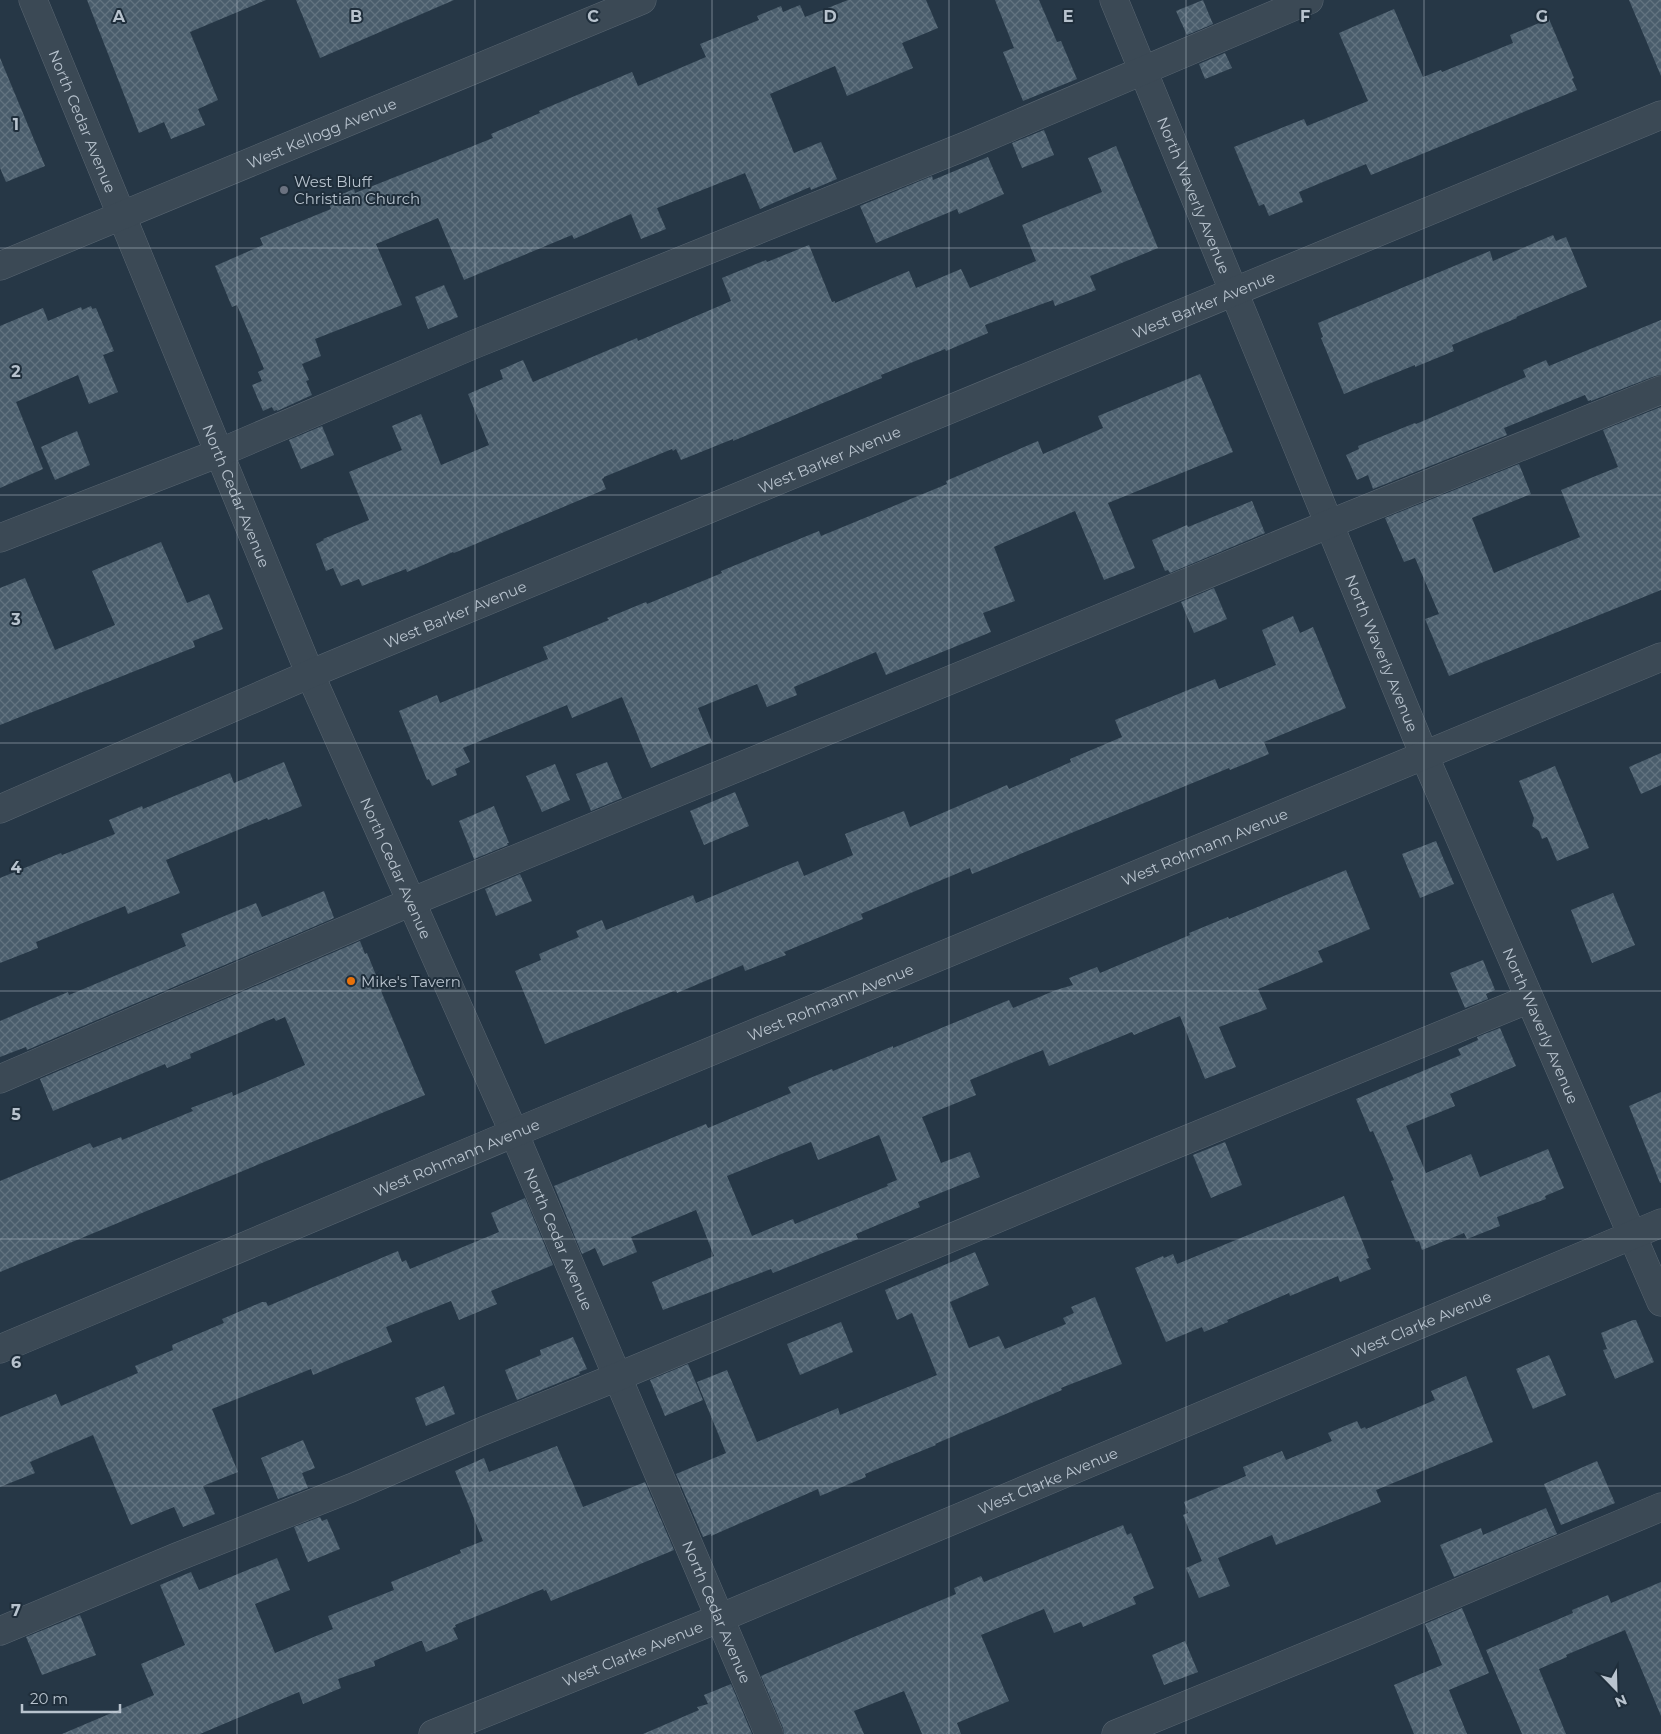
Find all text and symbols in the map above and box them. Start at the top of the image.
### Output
text: A [112,7,126,26]
text: B [350,7,362,26]
text: C [587,7,599,26]
text: D [823,7,837,26]
text: E [1063,7,1073,26]
text: F [1300,7,1310,26]
text: G [1536,7,1548,26]
street label: North Cedar Avenue [45,47,121,196]
street label: West Kellogg Avenue [244,93,399,172]
street label: North Waverly Avenue [1153,114,1235,277]
text: 1 [13,115,19,134]
place label: West Bluff Christian Church [294,172,420,208]
marker: West Bluff Christian Church [278,184,290,196]
street label: West Barker Avenue [1129,266,1278,342]
text: 2 [11,362,21,381]
street label: North Cedar Avenue [199,421,275,570]
street label: West Barker Avenue [755,421,903,497]
street label: North Waverly Avenue [1341,572,1423,734]
street label: West Barker Avenue [381,576,529,652]
text: 3 [10,610,21,629]
street label: North Cedar Avenue [356,794,436,942]
street label: West Rohmann Avenue [1118,804,1290,889]
text: 4 [10,858,22,877]
street label: North Waverly Avenue [1499,945,1583,1106]
street label: West Rohmann Avenue [744,959,916,1045]
place label: Mike's Tavern [361,972,461,991]
marker: Mike's Tavern [345,975,357,987]
text: 5 [11,1105,21,1124]
street label: West Rohmann Avenue [370,1114,542,1201]
street label: North Cedar Avenue [520,1165,598,1313]
street label: West Clarke Avenue [1348,1286,1494,1361]
text: 6 [11,1353,21,1372]
street label: West Clarke Avenue [975,1443,1121,1518]
street label: North Cedar Avenue [678,1538,756,1686]
text: 7 [11,1601,21,1620]
street label: West Clarke Avenue [559,1617,705,1690]
north arrow [1591,1664,1641,1714]
scale bar [22,1682,120,1714]
text: 20 m [30,1689,68,1708]
text: N [1612,1690,1630,1711]

